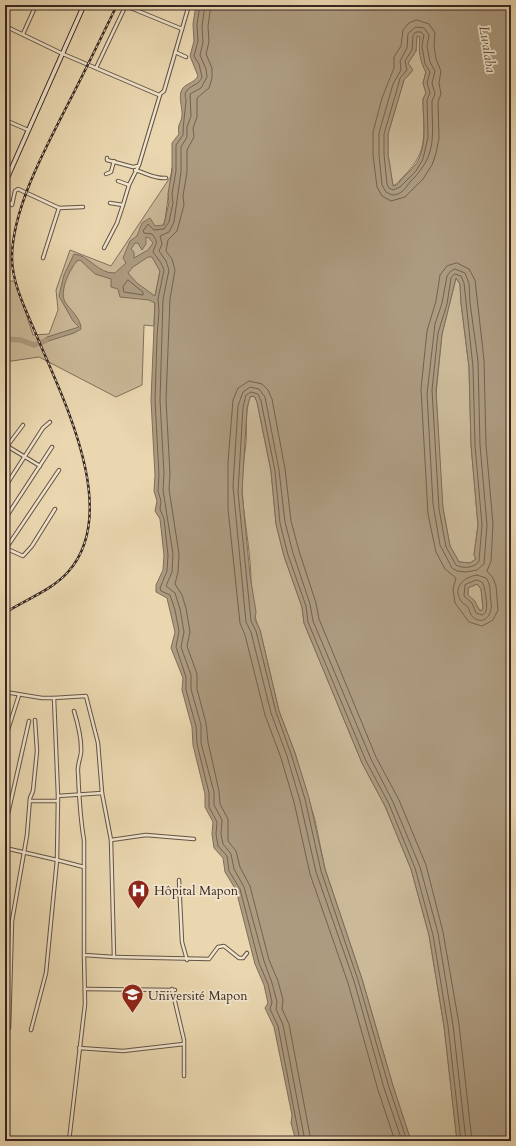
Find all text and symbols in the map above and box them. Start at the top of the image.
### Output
water label: Lwalaba [474,24,501,74]
hospital icon: Hôpital Mapon [125,877,151,910]
place label: Hôpital Mapon [154,882,239,900]
school or university icon: Université Mapon [120,982,146,1015]
place label: Université Mapon [148,987,248,1005]

